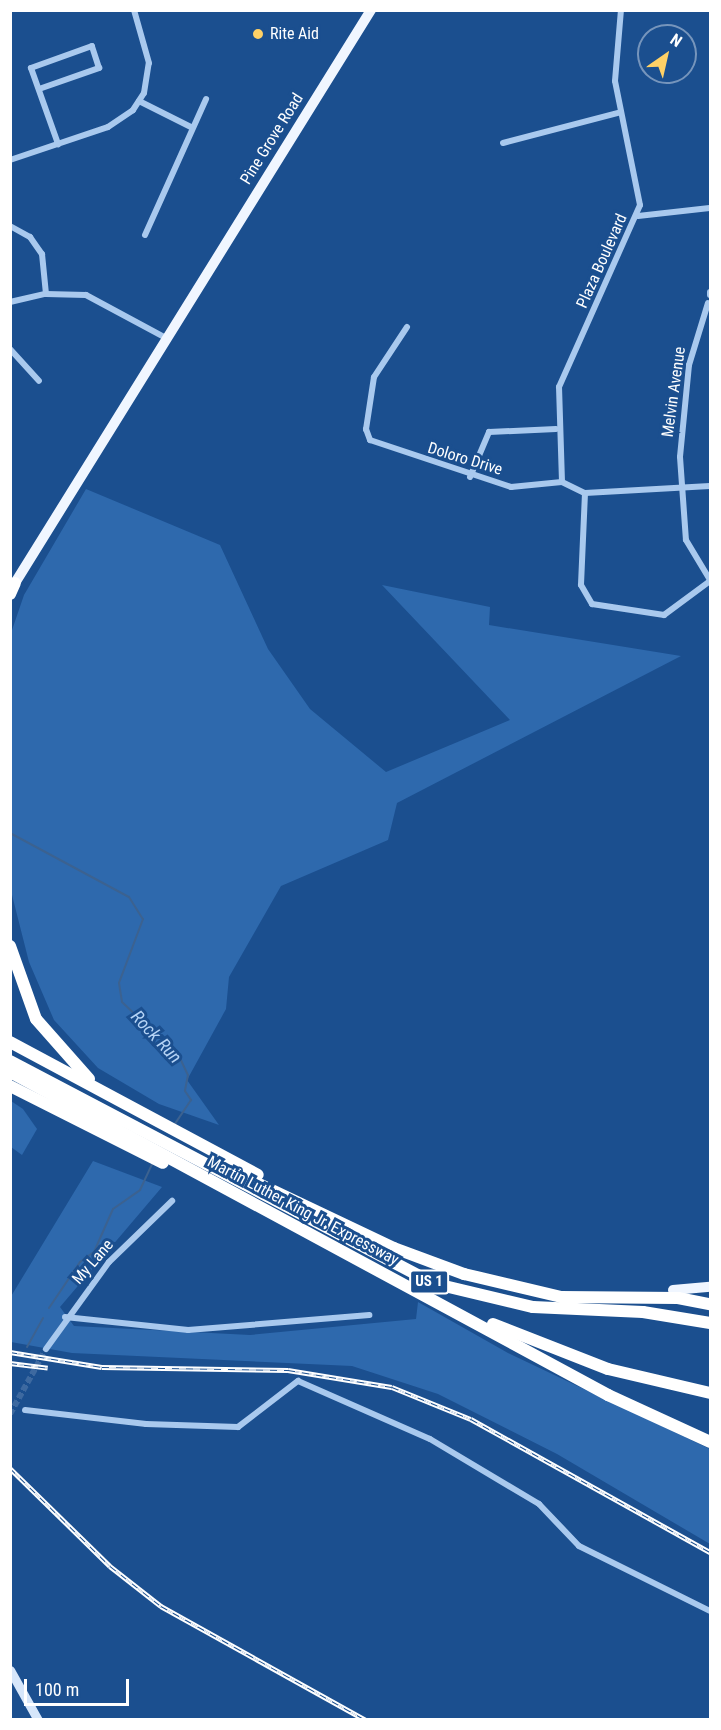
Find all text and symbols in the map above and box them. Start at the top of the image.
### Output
place label: Rite Aid [270,24,319,44]
north arrow [637,24,697,84]
marker: Rite Aid [251,27,265,41]
text: N [667,30,686,51]
street label: Pine Grove Road [236,90,308,188]
street label: Plaza Boulevard [573,211,631,311]
street label: Melvin Avenue [658,345,690,439]
street label: Doloro Drive [425,439,505,479]
water label: Rock Run [126,1006,186,1068]
street label: Martin Luther King Jr. Expressway [204,1152,402,1270]
street label: My Lane [68,1236,118,1288]
road number: US 1 [408,1270,450,1294]
scale bar [27,1667,132,1705]
text: 100 m [35,1679,79,1700]

